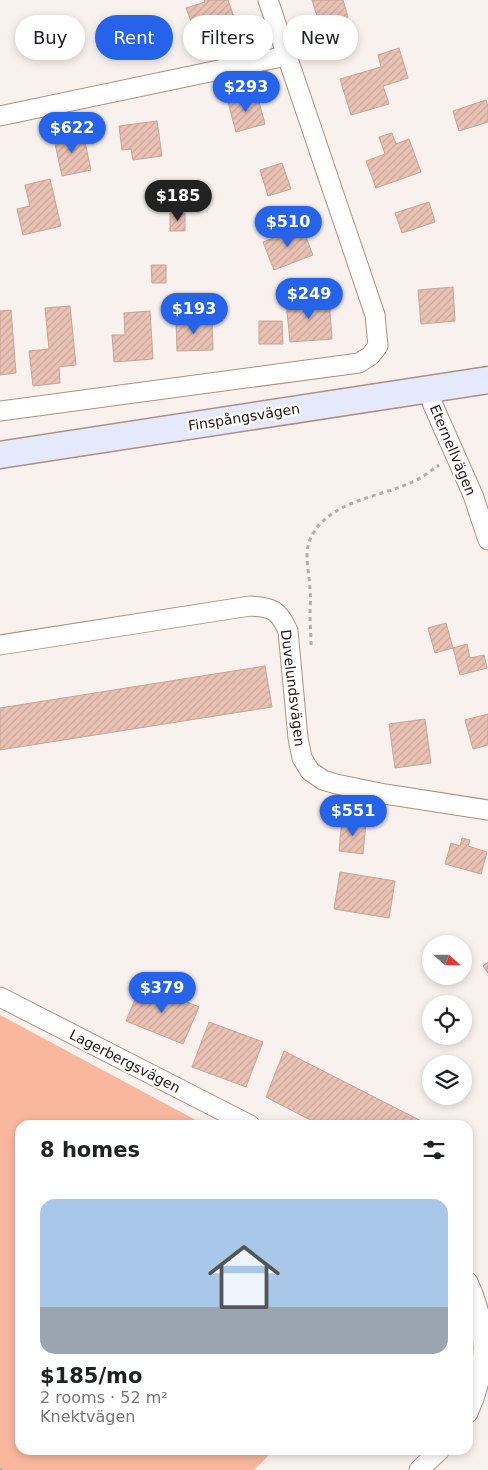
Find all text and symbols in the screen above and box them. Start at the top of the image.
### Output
chip: Buy [15,15,85,60]
chip: Rent [95,15,173,60]
chip: Filters [183,15,273,60]
chip: New [283,15,358,60]
pin: $293 [216,70,276,113]
text: $293 [224,77,268,96]
pin: $622 [42,112,102,154]
text: $622 [50,118,94,137]
pin: $185 [148,180,208,222]
text: $185 [156,186,200,205]
pin: $510 [258,206,318,248]
text: $510 [266,212,310,231]
pin: $249 [279,278,339,320]
text: $249 [287,284,331,303]
pin: $193 [164,292,224,335]
text: $193 [172,299,216,318]
street label: Finspångsvägen [187,400,301,434]
street label: Eternellvägen [427,402,479,498]
street label: Duvelundsvägen [278,629,308,747]
pin: $551 [323,794,383,837]
text: $551 [331,801,375,820]
north arrow [422,935,472,985]
map controls [422,935,472,1105]
pin: $379 [132,972,192,1014]
text: $379 [140,978,184,997]
button: locate [422,995,472,1045]
street label: Lagerbergsvägen [67,1026,183,1096]
button: layers [422,1055,472,1105]
icon: filters [420,1136,448,1164]
text: 8 homes [40,1138,140,1162]
icon: home [199,1232,289,1322]
text: $185/mo [40,1364,142,1388]
text: 2 rooms · 52 m² [40,1388,168,1407]
text: Knektvägen [40,1407,135,1426]

